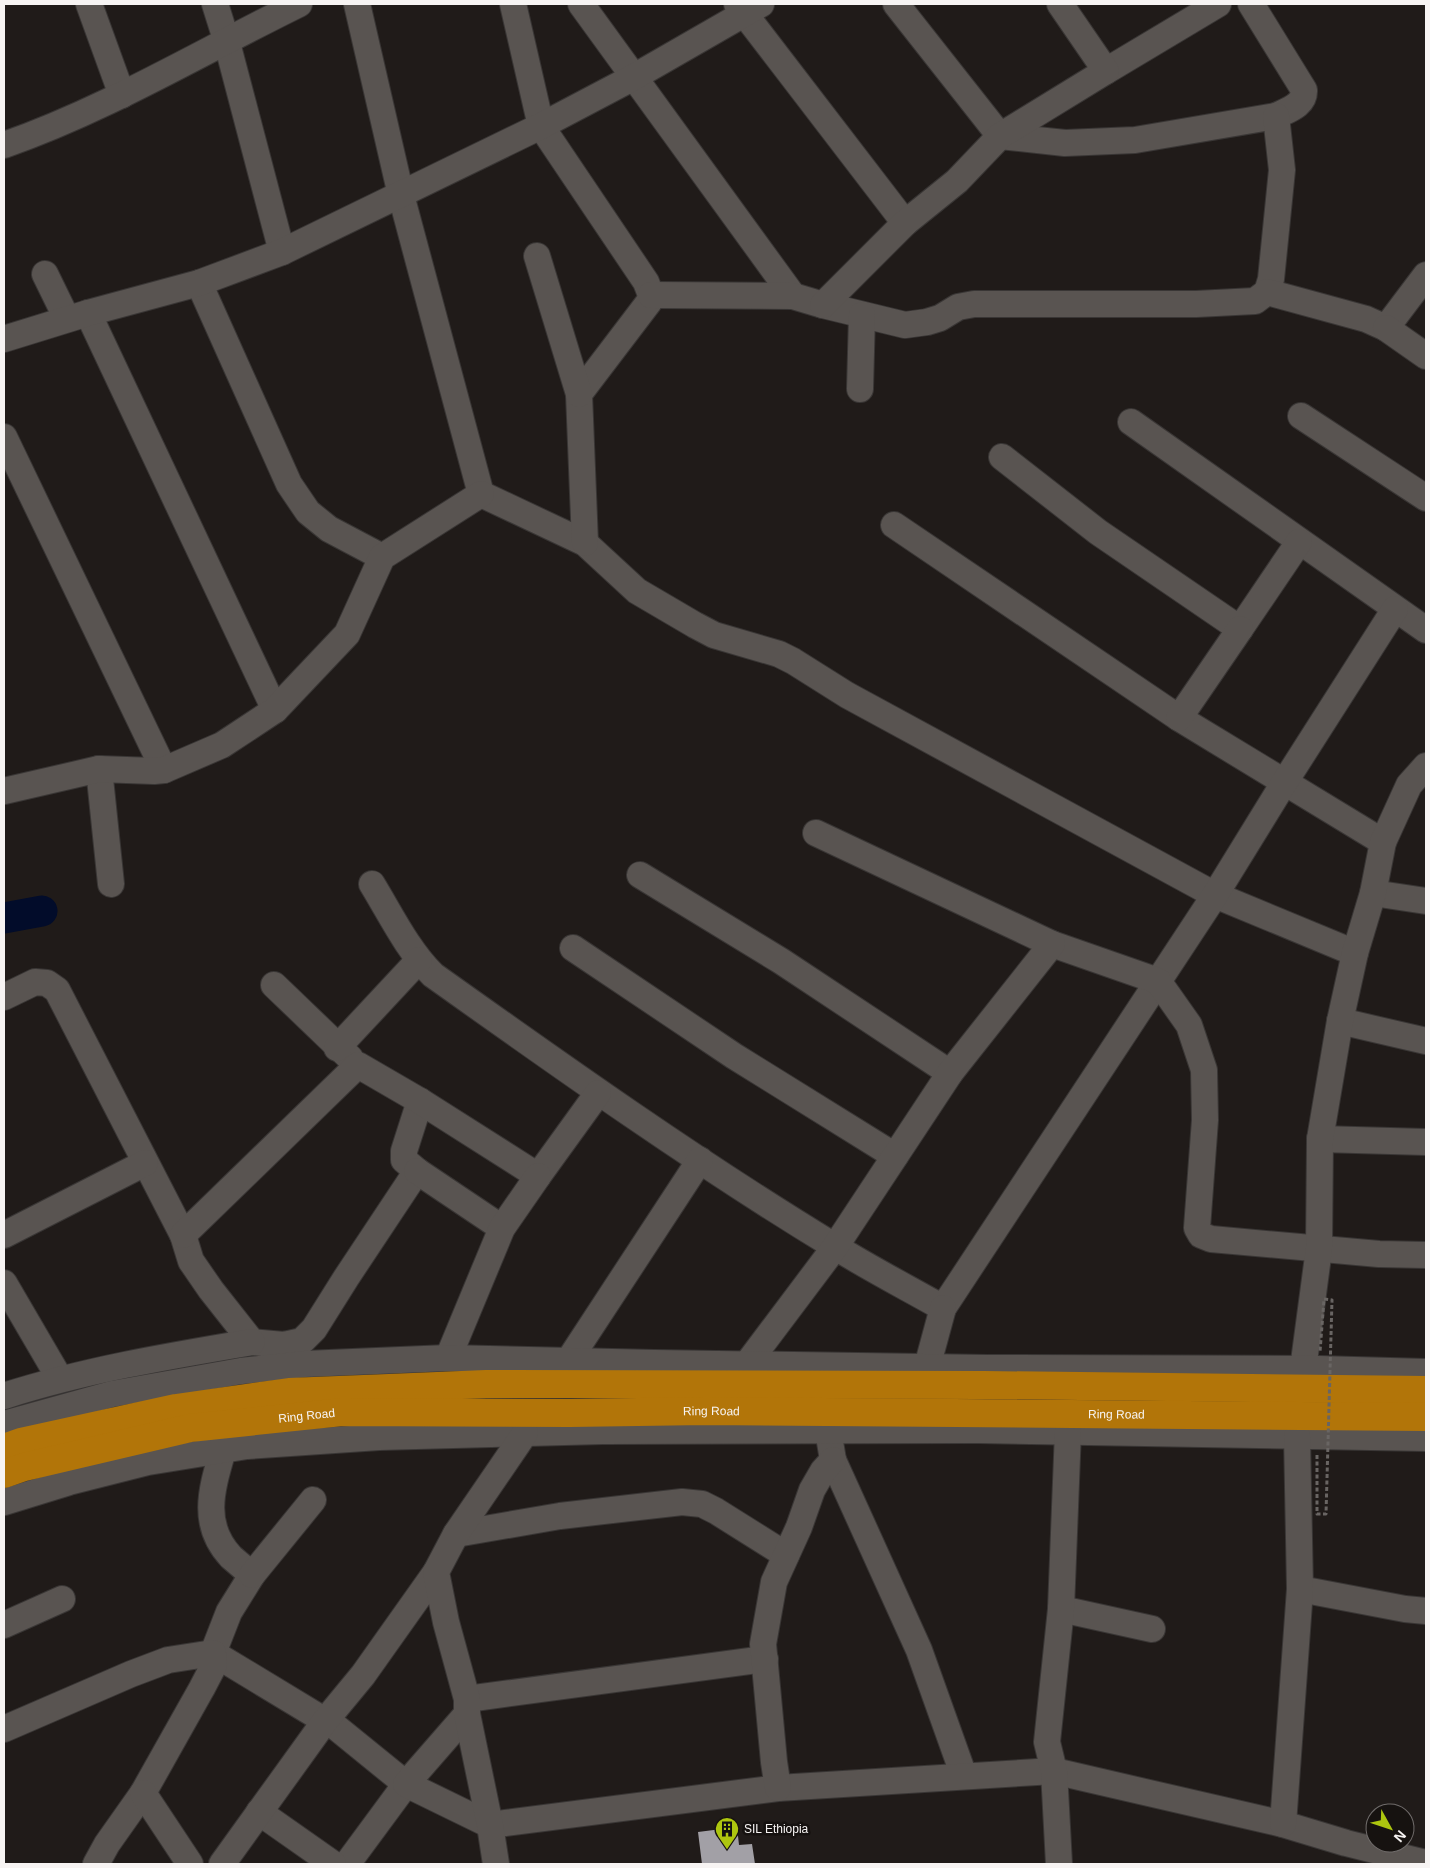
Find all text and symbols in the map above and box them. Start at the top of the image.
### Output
street label: Ring Road [683,1404,740,1418]
street label: Ring Road [278,1406,336,1426]
street label: Ring Road [1088,1407,1145,1422]
north arrow [1365,1803,1415,1853]
building icon: SIL Ethiopia [714,1816,740,1850]
place label: SIL Ethiopia [744,1822,809,1836]
text: N [1391,1827,1409,1845]

